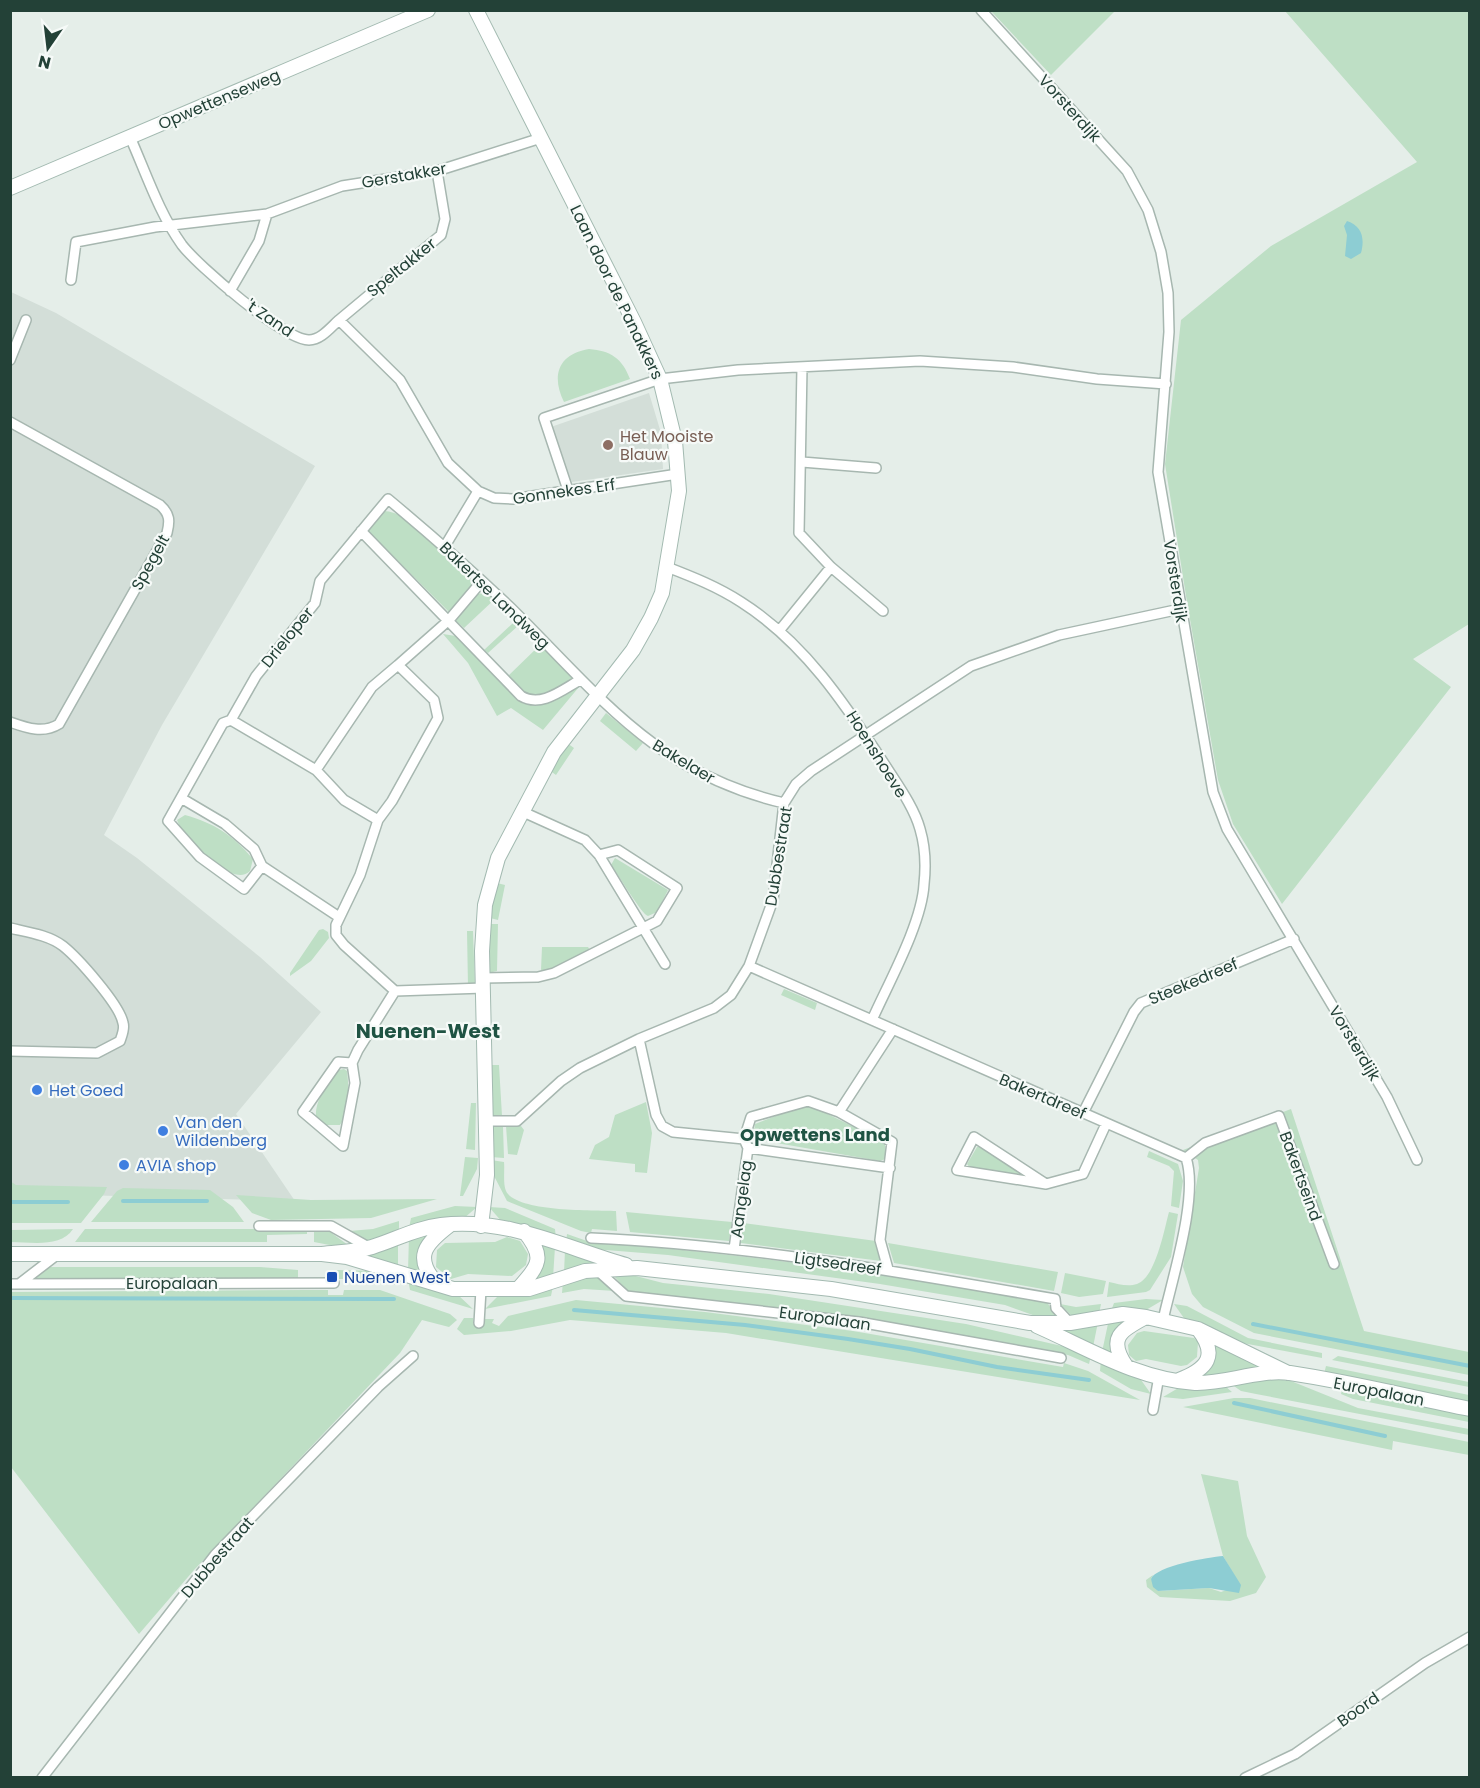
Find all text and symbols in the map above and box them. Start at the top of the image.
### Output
north arrow [18,18,78,78]
text: N [36,49,53,75]
street label: Opwettenseweg [155,63,284,136]
street label: Vorsterdijk [1033,69,1107,148]
street label: Gerstakker [360,157,448,194]
street label: Laan door de Panakkers [564,201,669,383]
street label: Speltakker [362,232,441,302]
street label: 't Zand [241,294,298,343]
place label: Het Mooiste Blauw [620,425,713,466]
marker: Het Mooiste Blauw [601,438,615,452]
street label: Gonnekes Erf [511,473,617,510]
street label: Spegelt [126,530,175,594]
street label: Bakertse Landweg [434,536,555,654]
street label: Vorsterdijk [1158,538,1194,625]
street label: Drieloper [256,602,319,673]
street label: Hoenshoeve [841,706,913,802]
street label: Bakelaer [648,734,719,789]
street label: Dubbestraat [759,804,798,908]
street label: Steekedreef [1145,952,1241,1011]
street label: Vorsterdijk [1323,1001,1386,1086]
district label: Nuenen-West [356,1017,500,1045]
street label: Bakertdreef [996,1068,1090,1125]
place label: Het Goed [49,1079,124,1102]
marker: Het Goed [30,1083,44,1097]
place label: Van den Wildenberg [175,1111,267,1152]
district label: Opwettens Land [740,1122,890,1147]
marker: Van den Wildenberg [156,1124,170,1138]
street label: Bakertseind [1274,1128,1327,1224]
place label: AVIA shop [136,1154,216,1177]
marker: AVIA shop [117,1158,131,1172]
street label: Aangelag [725,1159,758,1239]
street label: Ligtsedreef [793,1246,883,1281]
place label: Nuenen West [344,1266,450,1289]
marker: Nuenen West [325,1270,339,1284]
street label: Europalaan [126,1272,218,1295]
street label: Europalaan [778,1301,872,1336]
street label: Europalaan [1332,1371,1426,1412]
street label: Dubbestraat [176,1512,259,1603]
street label: Boord [1332,1686,1384,1732]

